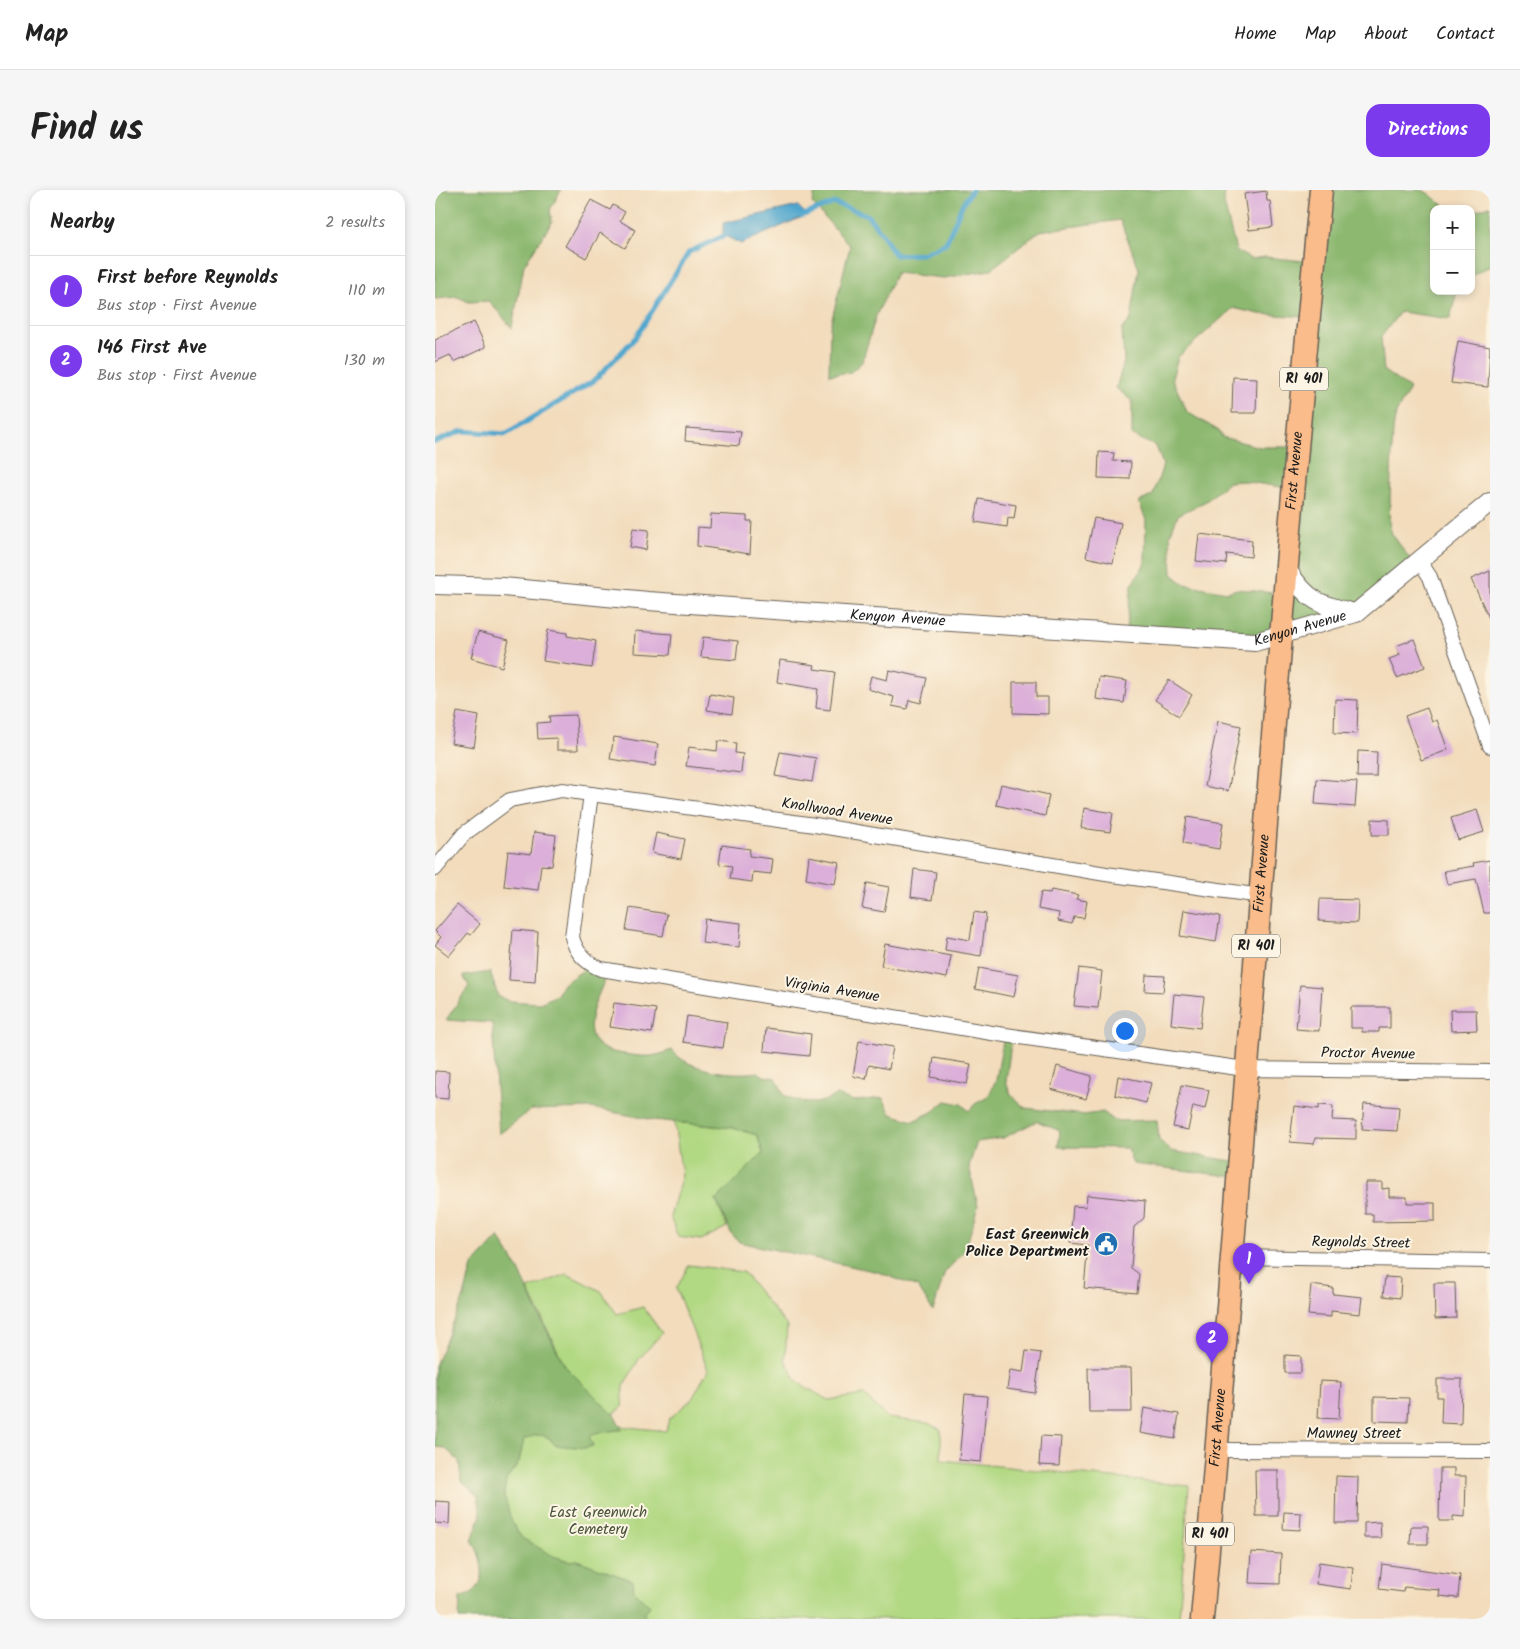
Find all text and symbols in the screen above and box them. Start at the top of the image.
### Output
text: Map [25,15,68,54]
text: Home [1234,20,1277,49]
text: Map [1305,20,1336,49]
text: About [1364,20,1408,49]
text: Contact [1436,20,1495,49]
text: Find us [30,102,143,158]
button: Directions [1366,104,1490,157]
map controls [1430,205,1475,295]
button: + [1430,205,1475,250]
text: Nearby [50,206,115,239]
text: 2 results [325,210,385,235]
button: − [1430,250,1475,295]
text: First before Reynolds [97,263,278,293]
text: 1 [64,278,68,303]
text: 110 m [348,278,385,303]
text: Bus stop · First Avenue [97,293,257,318]
text: 146 First Ave [97,333,207,363]
text: 2 [61,348,71,373]
text: 130 m [344,348,385,373]
text: Bus stop · First Avenue [97,363,257,388]
road number: RI 401 [1280,368,1328,390]
street label: First Avenue [1280,430,1310,511]
street label: Kenyon Avenue [849,603,946,634]
street label: Kenyon Avenue [1251,604,1350,654]
street label: Knollwood Avenue [780,791,895,833]
street label: First Avenue [1247,833,1277,914]
road number: RI 401 [1232,934,1280,958]
street label: Virginia Avenue [783,971,882,1009]
your location [1112,1018,1138,1044]
street label: Proctor Avenue [1321,1041,1416,1067]
place label: East Greenwich Police Department [966,1223,1089,1264]
street label: Reynolds Street [1311,1230,1411,1256]
public building icon: East Greenwich Police Department [1093,1231,1119,1257]
pin: 1 [1233,1243,1265,1284]
pin: 2 [1196,1322,1228,1363]
street label: First Avenue [1203,1387,1234,1468]
street label: Mawney Street [1307,1422,1402,1446]
park label: East Greenwich Cemetery [549,1501,647,1542]
road number: RI 401 [1186,1522,1234,1546]

